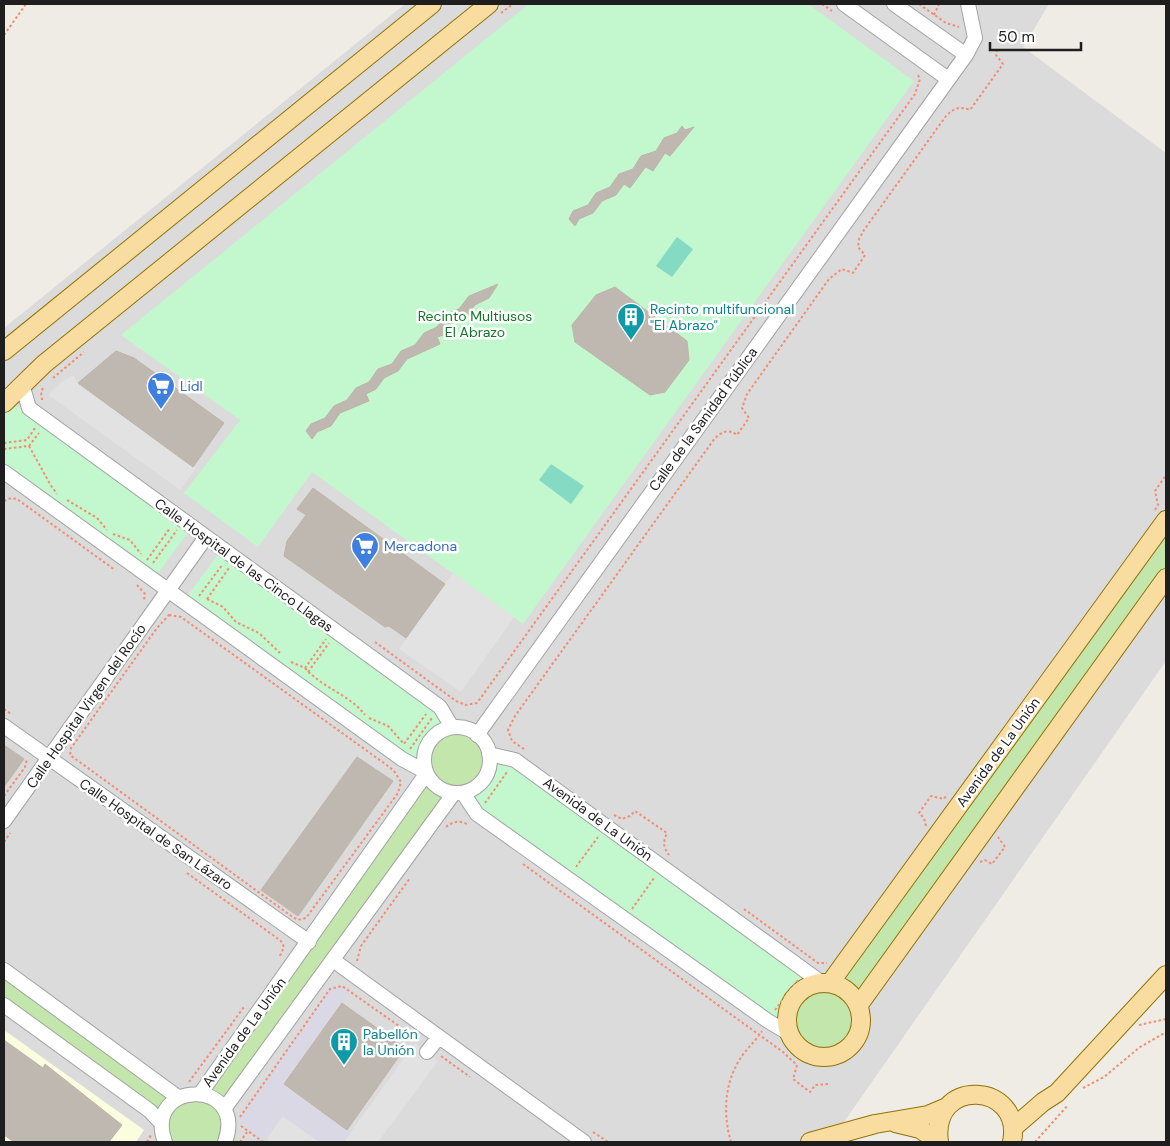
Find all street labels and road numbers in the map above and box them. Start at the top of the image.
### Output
street label: Calle de la Sanidad Pública [645,344,761,494]
street label: Calle Hospital de las Cinco Llagas [151,494,337,636]
street label: Calle Hospital Virgen del Rocío [22,620,150,792]
street label: Avenida de La Unión [952,694,1044,810]
street label: Avenida de La Unión [540,773,656,865]
street label: Calle Hospital de San Lázaro [76,774,236,894]
street label: Avenida de La Unión [198,974,290,1090]

